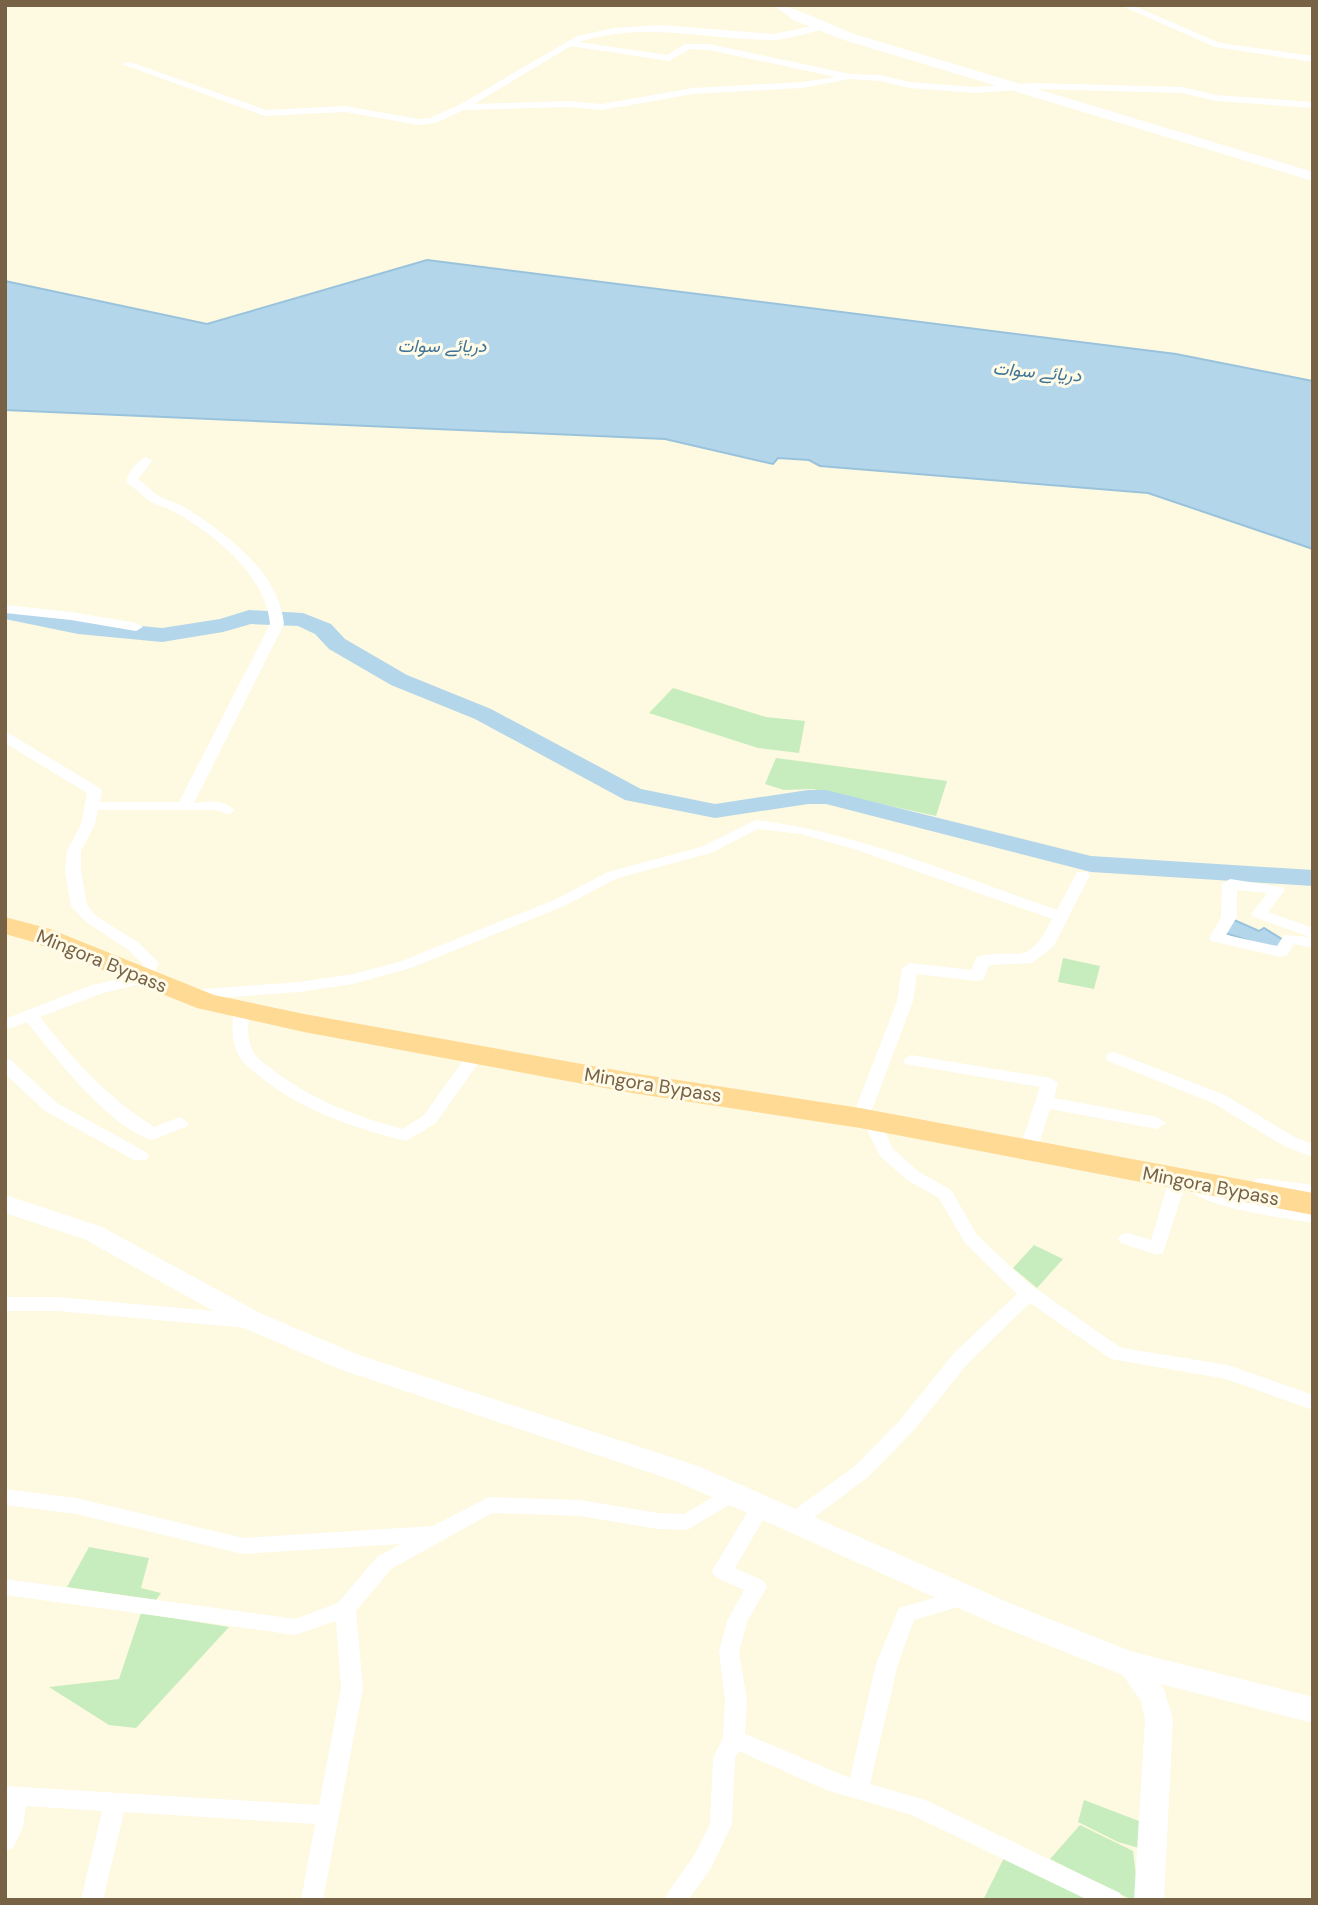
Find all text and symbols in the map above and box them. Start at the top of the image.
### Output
water label: دریائے سوات [398,334,487,358]
water label: دریائے سوات [992,356,1083,388]
street label: Mingora Bypass [33,923,171,999]
street label: Mingora Bypass [583,1062,723,1108]
street label: Mingora Bypass [1141,1160,1281,1212]

